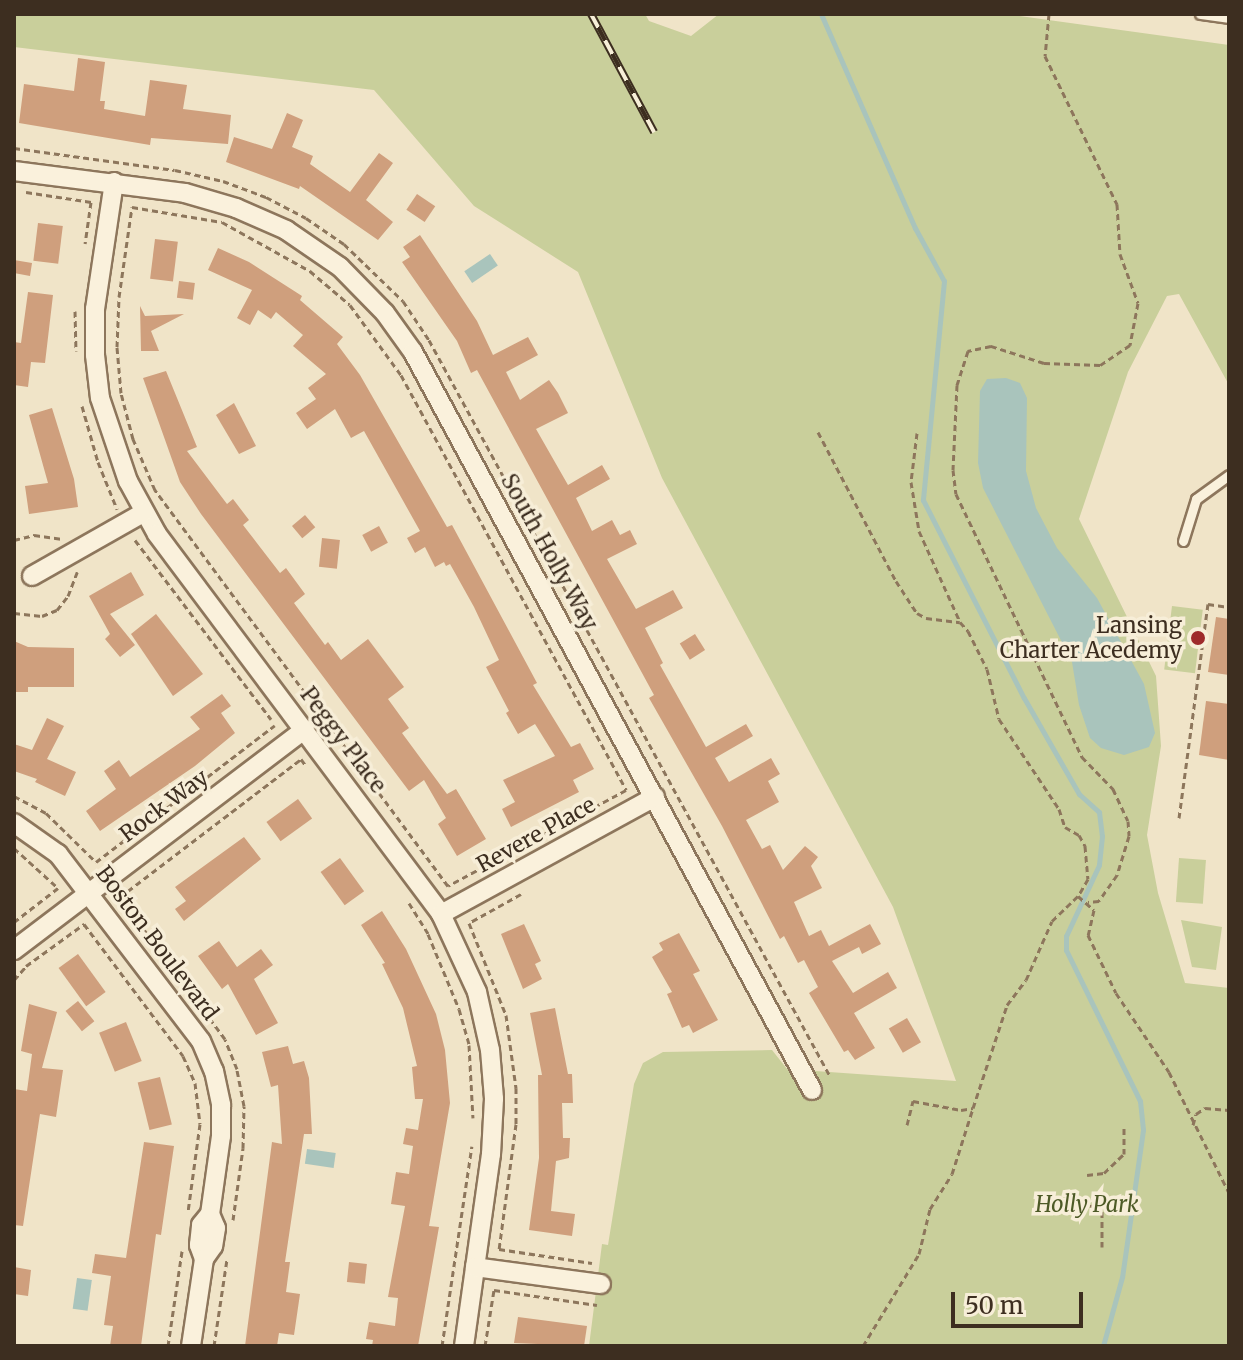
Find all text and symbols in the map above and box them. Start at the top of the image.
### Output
street label: South Holly Way [495,469,603,635]
place label: Lansing Charter Acedemy [1000,612,1182,664]
marker: Lansing Charter Acedemy [1189,629,1207,647]
street label: Peggy Place [295,682,391,798]
street label: Rock Way [115,764,213,848]
street label: Revere Place [472,792,600,878]
street label: Boston Boulevard [90,861,224,1025]
park label: Holly Park [1035,1192,1139,1218]
scale bar [955,1276,1087,1326]
text: 50 m [965,1290,1024,1321]

